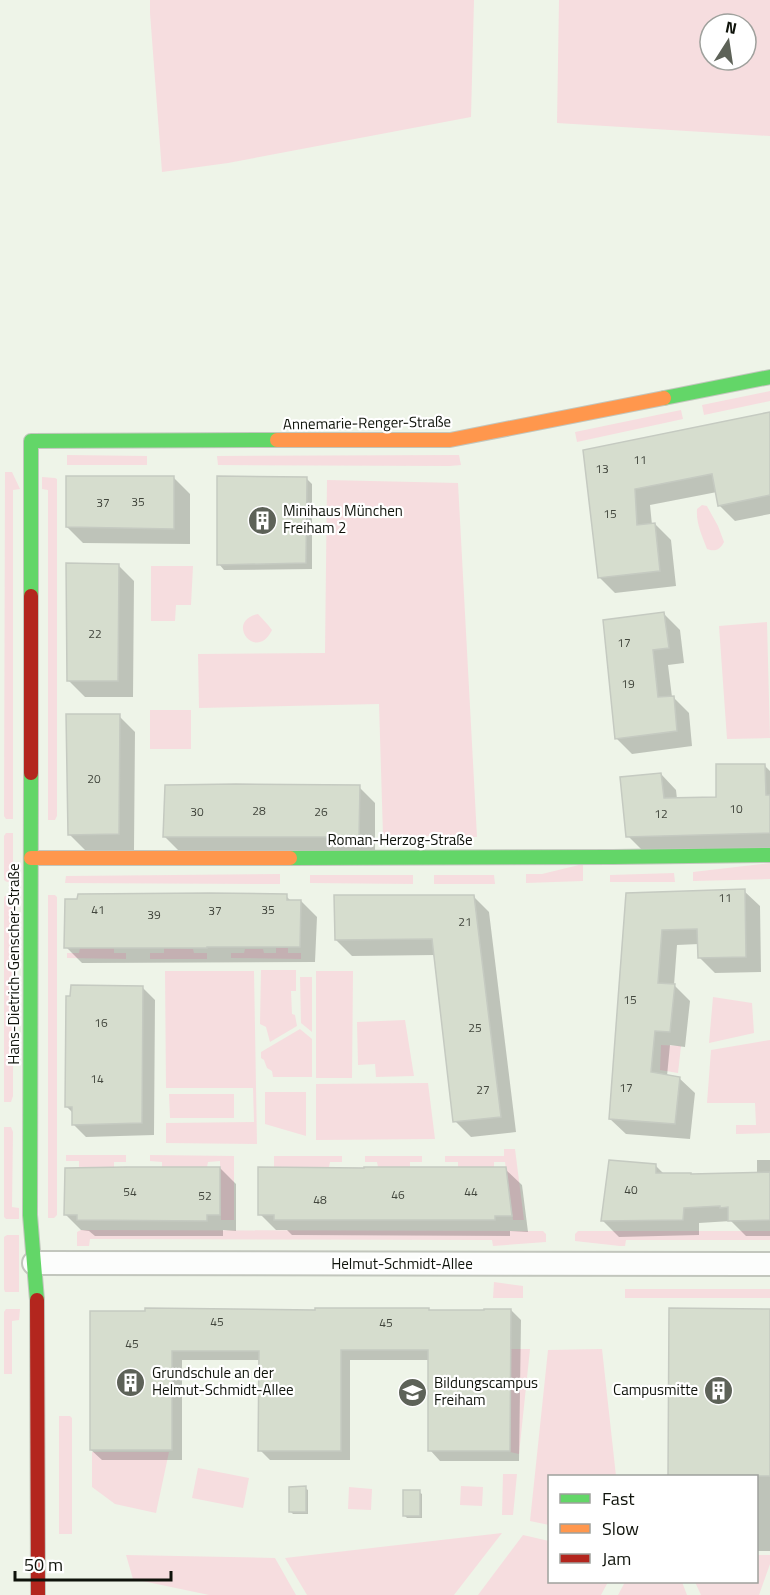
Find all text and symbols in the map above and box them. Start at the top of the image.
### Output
north arrow [698,12,758,72]
text: N [723,14,739,40]
street label: Annemarie-Renger-Straße [283,410,451,435]
house number: 11 [633,450,647,469]
house number: 13 [595,459,609,478]
house number: 35 [131,492,145,511]
house number: 37 [96,493,110,512]
place label: Minihaus München Freiham 2 [283,499,403,539]
building icon: Minihaus München Freiham 2 [246,504,278,536]
house number: 15 [603,504,617,523]
house number: 22 [88,624,102,643]
house number: 17 [617,633,631,652]
house number: 19 [621,674,635,693]
house number: 20 [87,769,101,788]
house number: 10 [729,799,743,818]
house number: 28 [252,801,266,820]
house number: 30 [190,802,204,821]
house number: 26 [314,802,328,821]
house number: 12 [654,804,668,823]
street label: Roman-Herzog-Straße [327,828,473,851]
street label: Hans-Dietrich-Genscher-Straße [2,863,25,1065]
house number: 11 [718,888,732,907]
house number: 41 [91,900,105,919]
house number: 35 [261,900,275,919]
house number: 37 [208,901,222,920]
house number: 39 [147,905,161,924]
house number: 21 [458,912,472,931]
house number: 15 [623,990,637,1009]
house number: 16 [94,1013,108,1032]
house number: 25 [468,1018,482,1037]
house number: 14 [90,1069,104,1088]
house number: 17 [619,1078,633,1097]
house number: 27 [476,1080,490,1099]
house number: 40 [624,1180,638,1199]
house number: 54 [123,1182,137,1201]
house number: 44 [464,1182,478,1201]
house number: 46 [391,1185,405,1204]
house number: 52 [198,1186,212,1205]
house number: 48 [313,1190,327,1209]
street label: Helmut-Schmidt-Allee [331,1252,473,1275]
house number: 45 [210,1312,224,1331]
house number: 45 [379,1313,393,1332]
house number: 45 [125,1334,139,1353]
place label: Grundschule an der Helmut-Schmidt-Allee [152,1361,294,1401]
building icon: Grundschule an der Helmut-Schmidt-Allee [115,1366,147,1398]
place label: Bildungscampus Freiham [434,1371,538,1411]
building icon: Campusmitte [703,1374,735,1406]
school or university icon: Bildungscampus Freiham [397,1376,429,1408]
place label: Campusmitte [613,1378,698,1401]
legend [548,1475,758,1583]
text: Fast [602,1485,635,1512]
text: Slow [602,1515,639,1542]
scale bar [15,1544,171,1582]
text: Jam [602,1545,631,1572]
text: 50 m [24,1551,63,1578]

